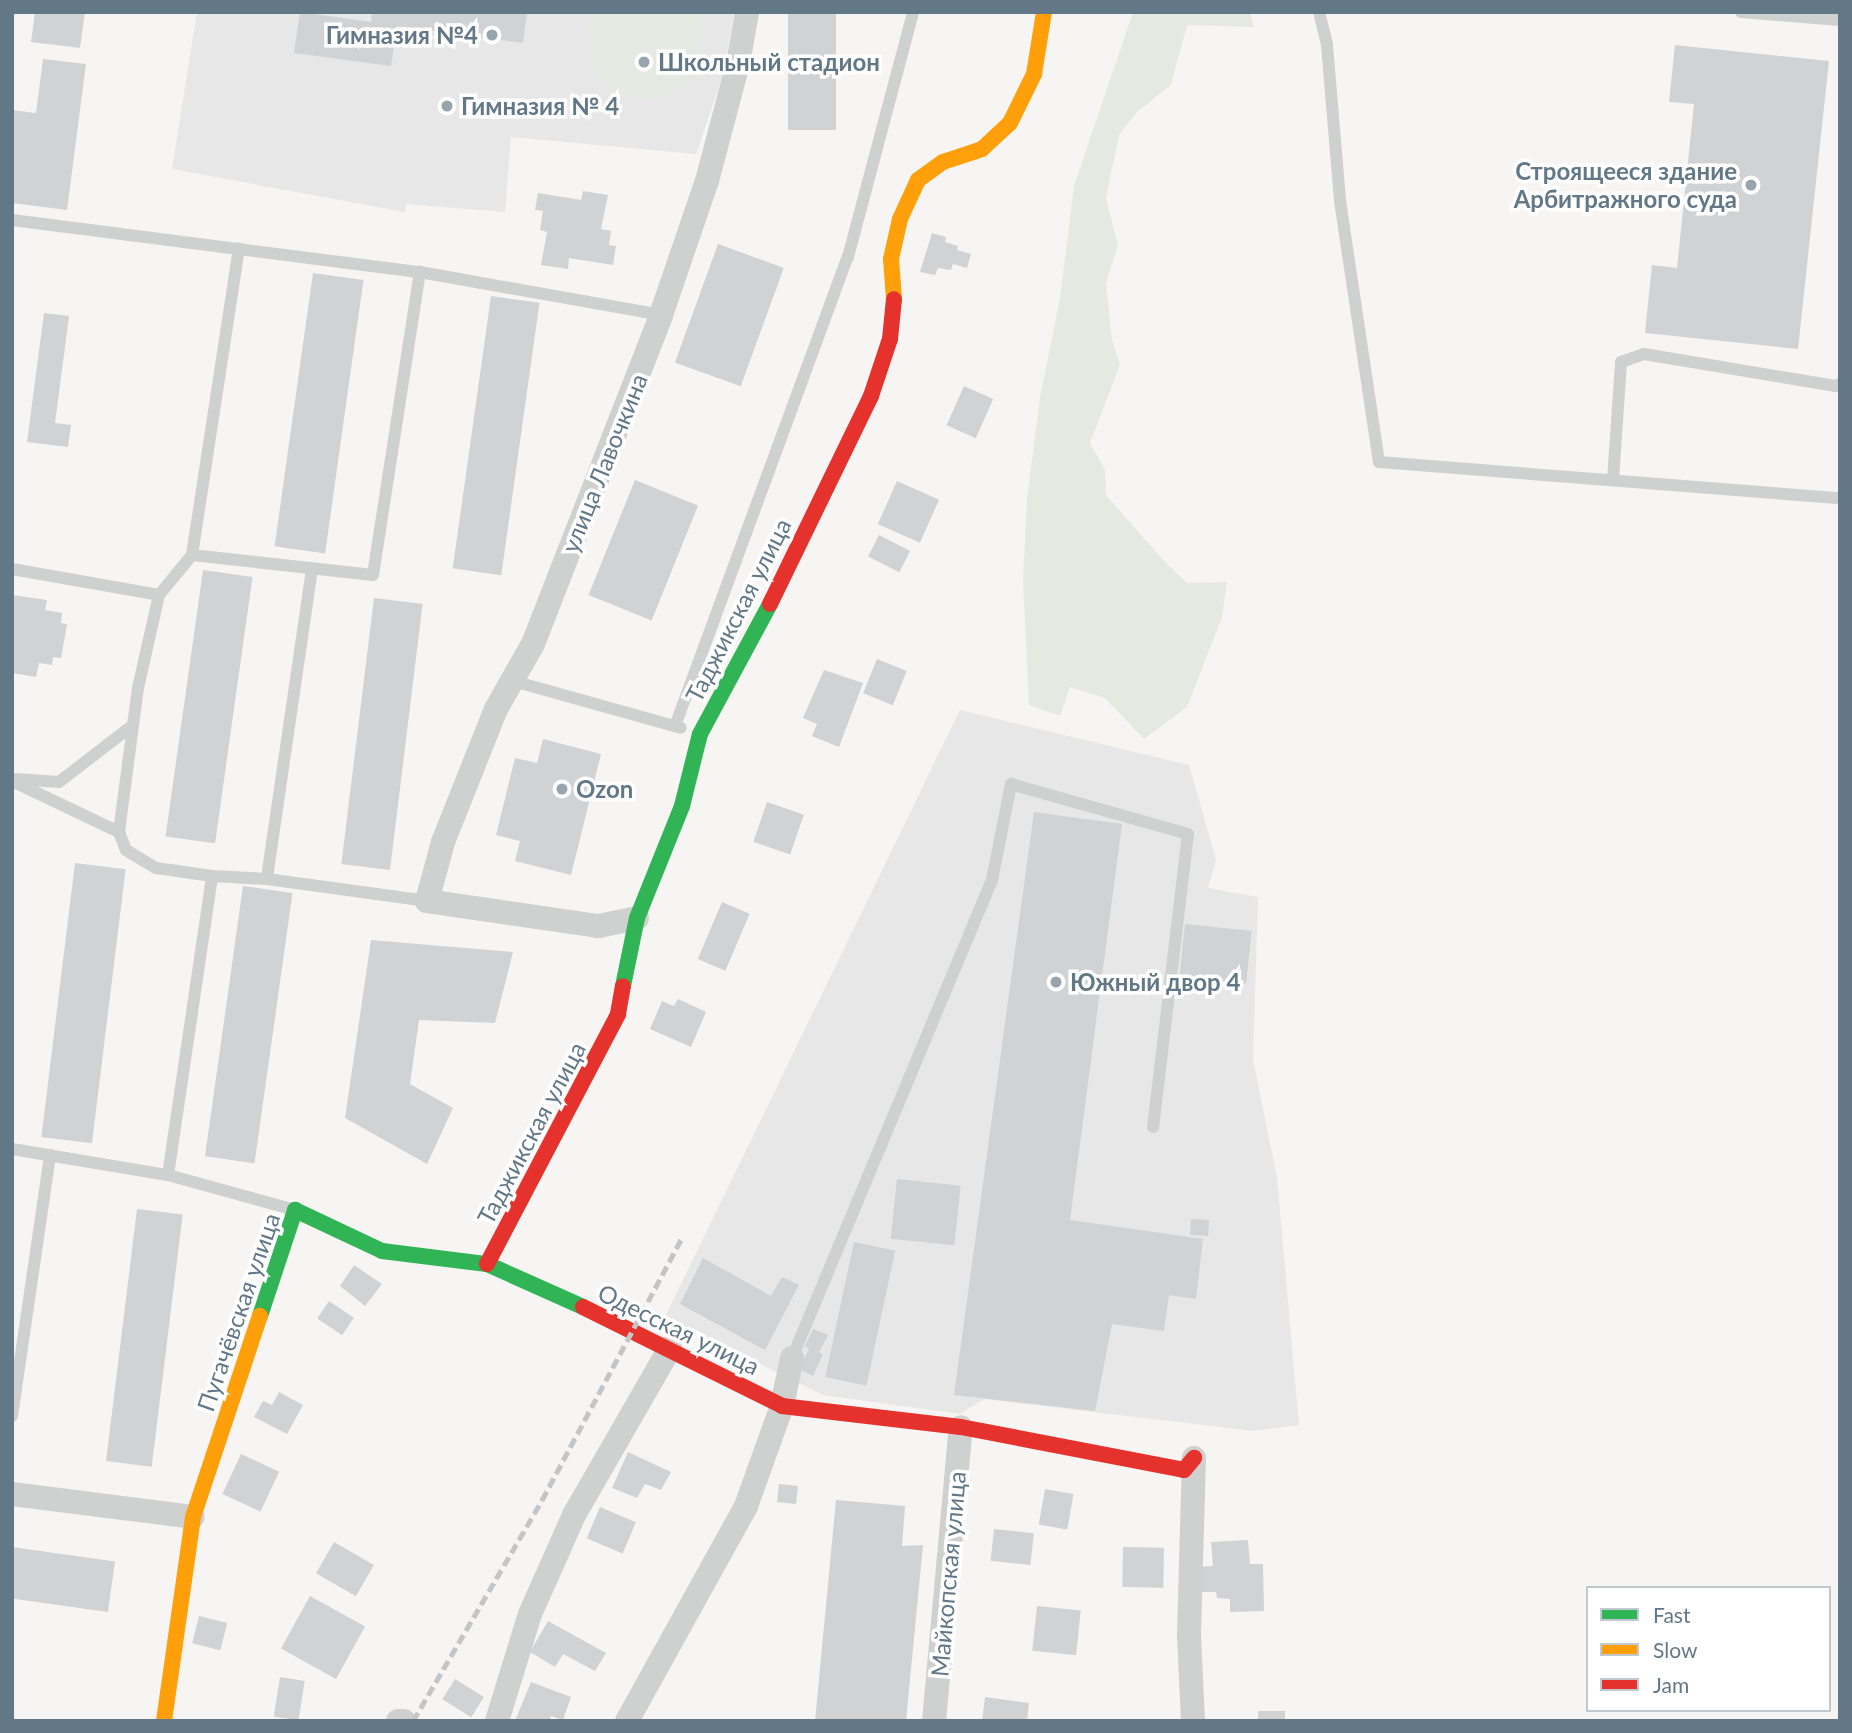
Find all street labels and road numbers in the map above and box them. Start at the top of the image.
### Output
street label: улица Лавочкина [555,369,653,557]
street label: Таджикская улица [679,513,797,707]
street label: Таджикская улица [471,1037,591,1229]
street label: Пугачёвская улица [191,1209,285,1415]
street label: Одесская улица [594,1277,764,1381]
street label: Майкопская улица [925,1470,971,1678]

